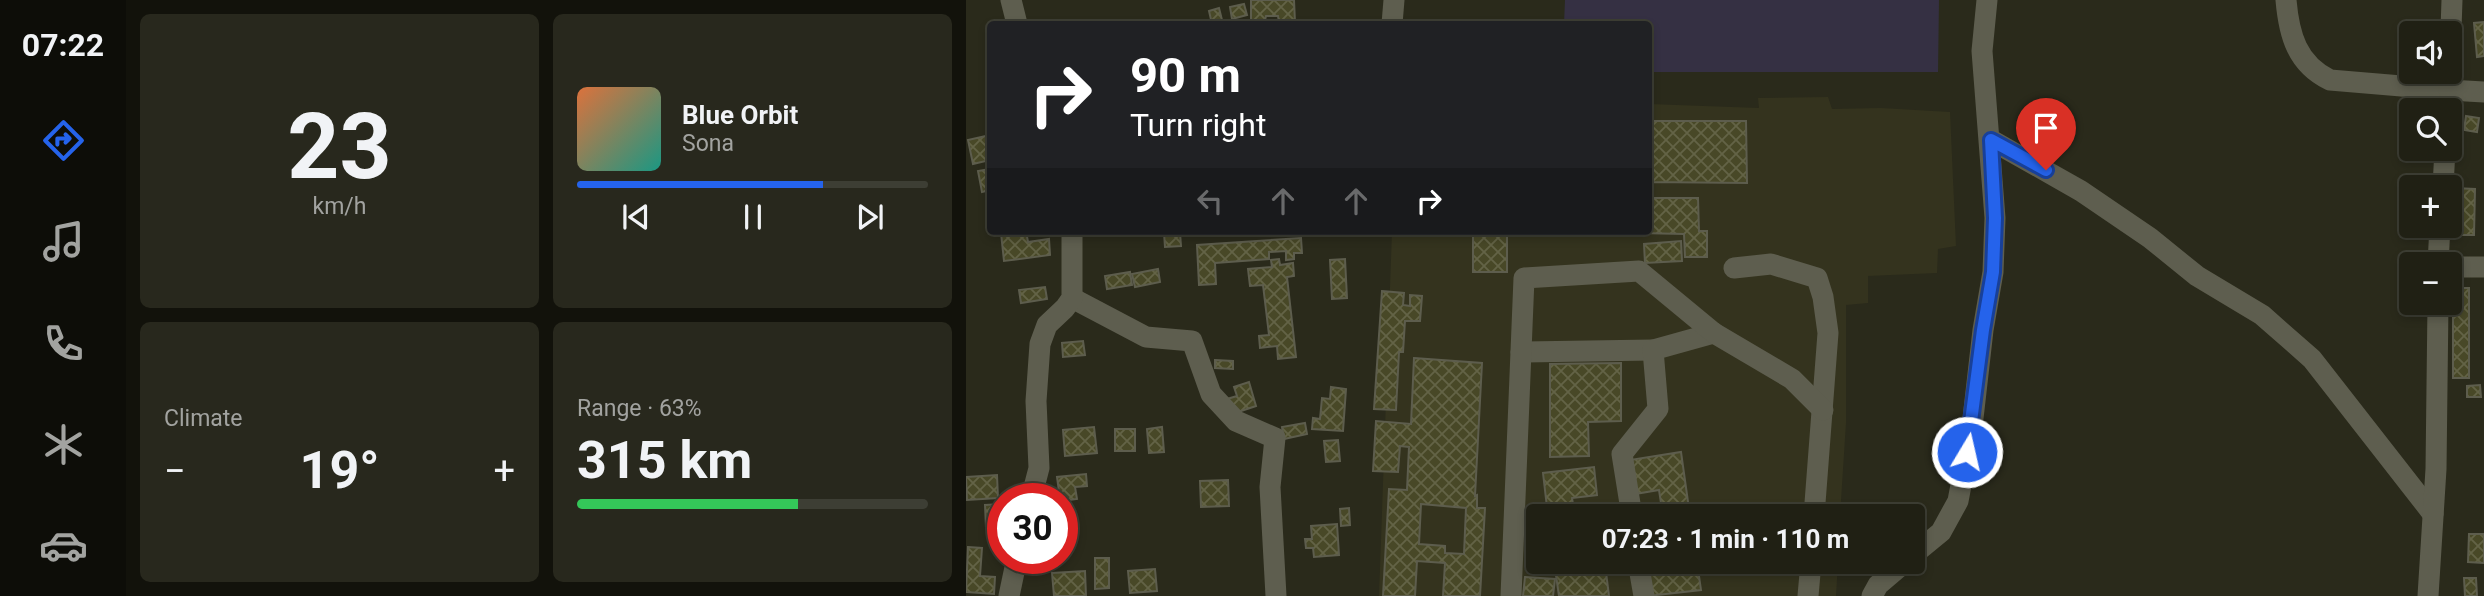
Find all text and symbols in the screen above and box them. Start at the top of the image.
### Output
map controls [2399,21,2462,315]
button: sound [2399,21,2462,84]
text: 07:22 [22,26,104,64]
text: 90 m [1130,47,1241,104]
icon: right [1015,49,1106,140]
text: 23 [287,94,392,200]
pin [2016,98,2076,170]
button: search [2399,98,2462,161]
text: Blue Orbit [682,100,798,130]
text: Turn right [1130,106,1266,144]
icon: arrive [2027,109,2065,147]
icon: directions [39,116,88,165]
text: Sona [682,130,734,157]
button: + [2399,175,2462,238]
icon: left [1191,182,1229,220]
icon: ahead [1264,182,1302,220]
icon: ahead [1337,182,1375,220]
icon: right [1410,182,1448,220]
text: km/h [313,193,367,220]
icon: previous [617,198,655,236]
icon: pause [734,198,772,236]
icon: next [851,198,889,236]
icon: music [39,217,88,266]
button: − [2399,252,2462,315]
icon: phone [39,319,88,368]
text: Range · 63% [577,395,702,422]
text: Climate [164,405,243,432]
position arrow [1930,415,2004,489]
icon: climate [39,420,88,469]
text: 315 km [577,430,752,491]
text: 19° [300,440,380,501]
text: − [164,449,186,493]
text: + [493,449,515,493]
speed limit sign: 30 [987,483,1078,574]
icon: car [39,521,88,570]
text: 07:23 · 1 min · 110 m [1602,524,1849,554]

